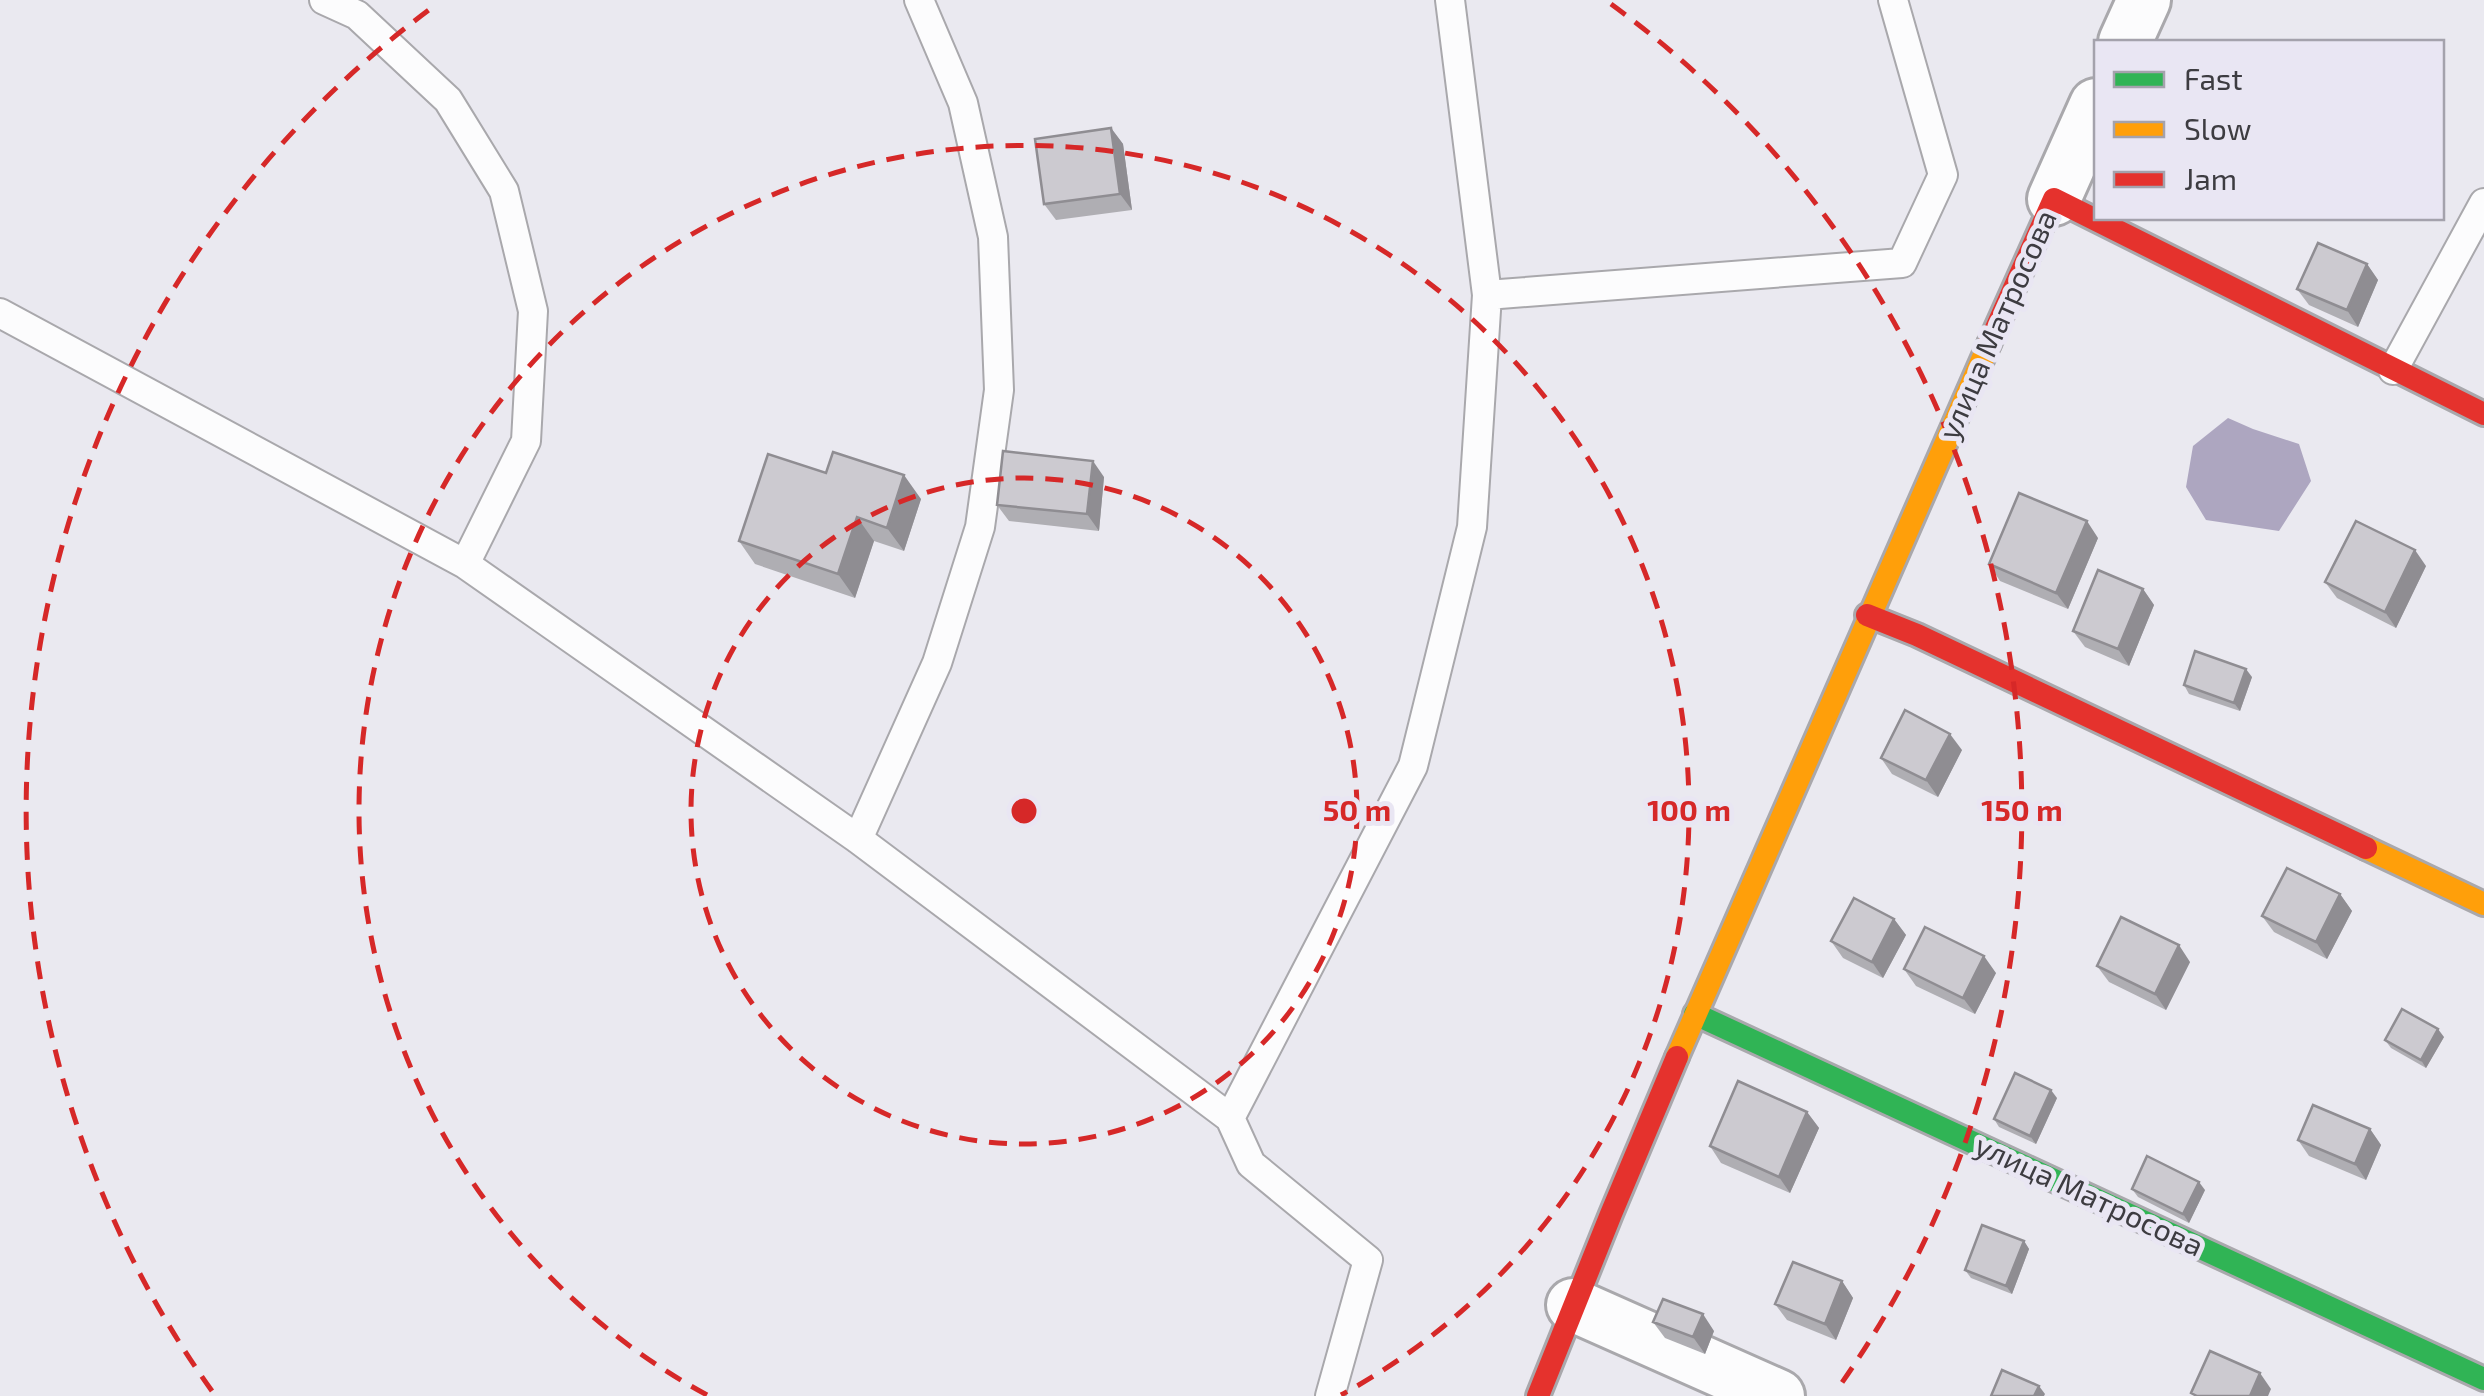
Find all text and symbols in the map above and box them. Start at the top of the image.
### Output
legend [2094,40,2444,220]
text: Fast [2184,60,2243,96]
text: Slow [2184,110,2251,146]
text: Jam [2184,160,2237,196]
street label: улица Матросова [1929,204,2064,445]
text: 50 m [1323,791,1391,827]
text: 100 m [1647,791,1731,827]
text: 150 m [1981,791,2063,827]
centre of rings [1006,793,1042,829]
street label: улица Матросова [1970,1126,2210,1264]

